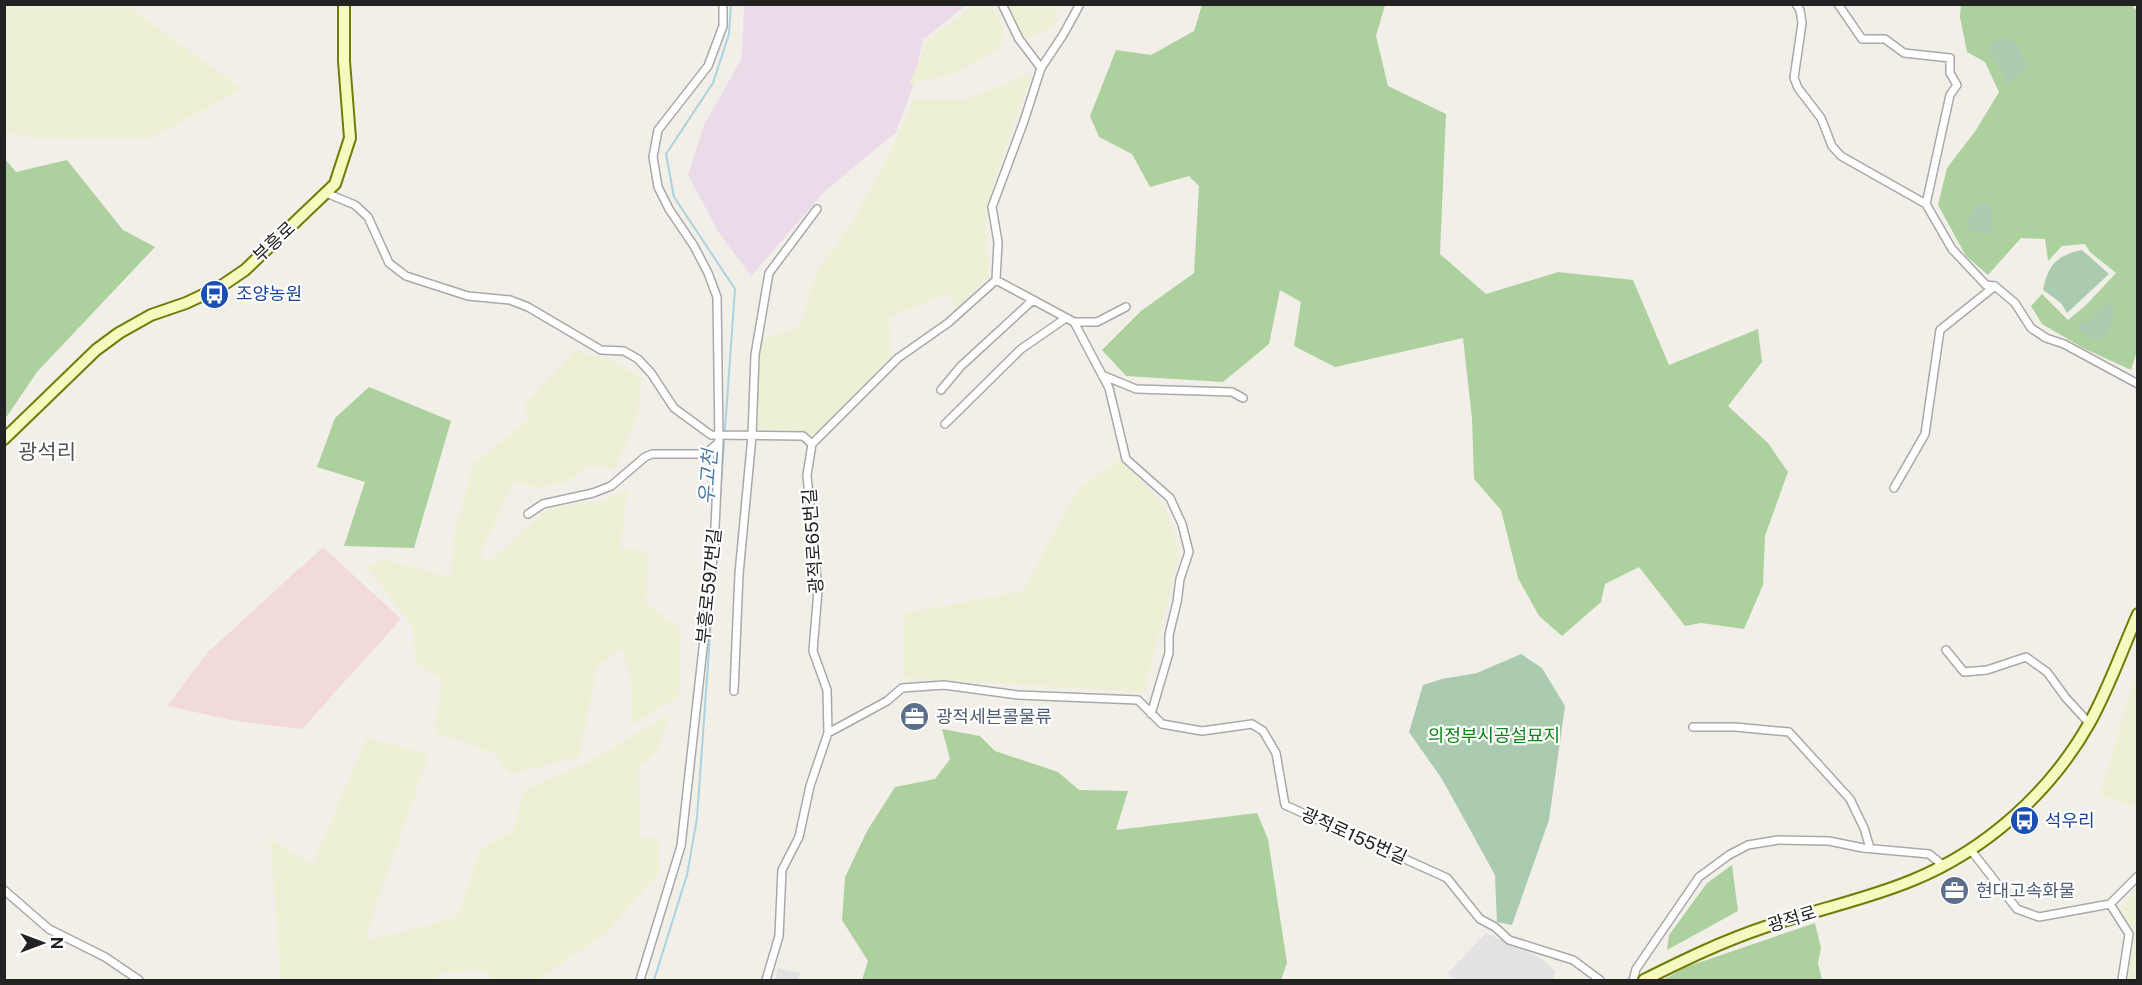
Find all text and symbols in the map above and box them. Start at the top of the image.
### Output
street label: 부흥로 [248,217,299,266]
bus stop icon: 조양농원 [199,278,231,310]
place label: 조양농원 [236,283,302,304]
district label: 광석리 [18,439,76,464]
water label: 우고천 [694,446,722,505]
street label: 광적로65번길 [798,488,827,594]
street label: 부흥로597번길 [692,527,725,645]
office icon: 광적세븐콜물류 [899,701,931,733]
place label: 광적세븐콜물류 [936,706,1052,727]
park label: 의정부시공설묘지 [1428,725,1560,746]
street label: 광적로155번길 [1298,803,1410,868]
bus stop icon: 석우리 [2008,805,2040,837]
place label: 석우리 [2045,810,2095,831]
office icon: 현대고속화물 [1939,875,1971,907]
place label: 현대고속화물 [1976,880,2075,901]
street label: 광적로 [1765,901,1819,936]
north arrow [12,913,72,973]
text: N [47,937,66,949]

